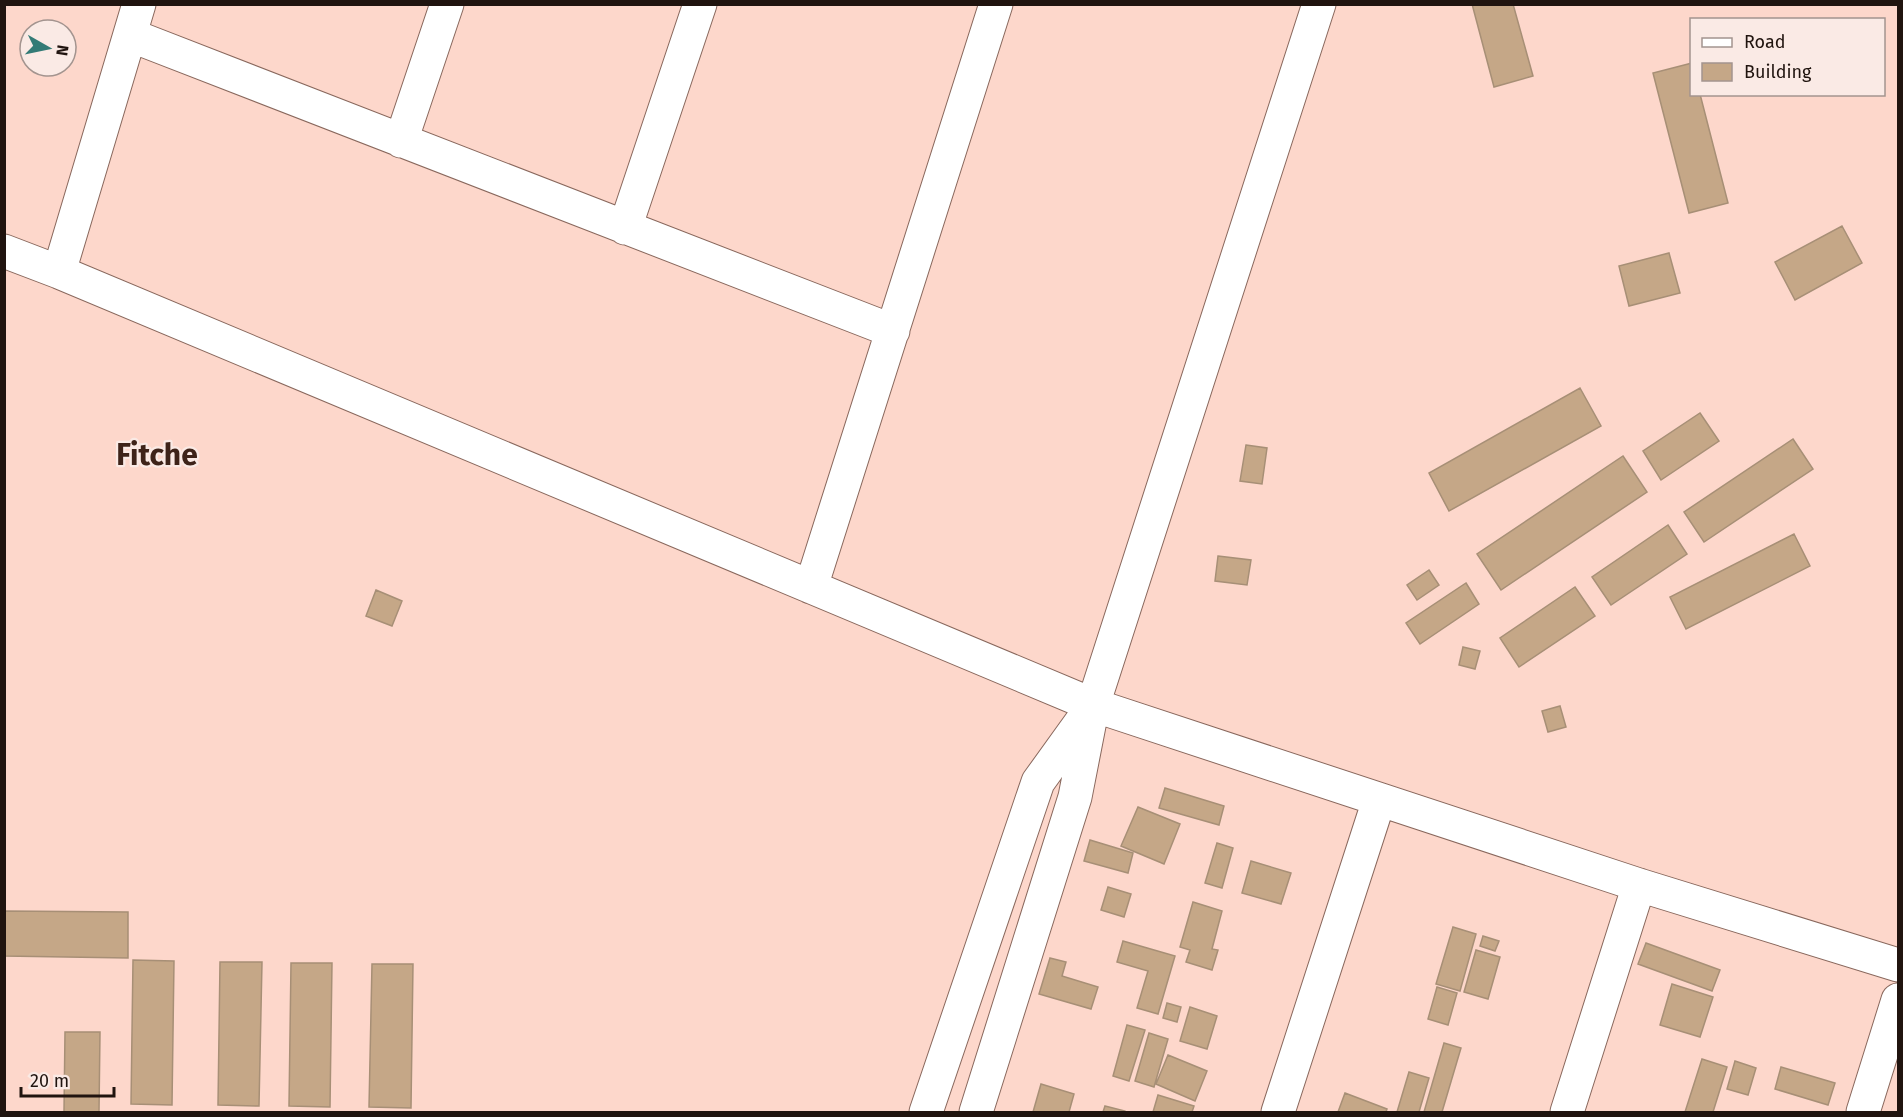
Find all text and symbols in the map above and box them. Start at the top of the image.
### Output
north arrow [18,18,78,78]
legend [1690,18,1885,96]
text: Road [1744,31,1786,53]
text: N [52,44,73,57]
text: Building [1744,61,1812,83]
district label: Fitche [116,437,198,473]
scale bar [21,1060,114,1098]
text: 20 m [30,1070,69,1092]

